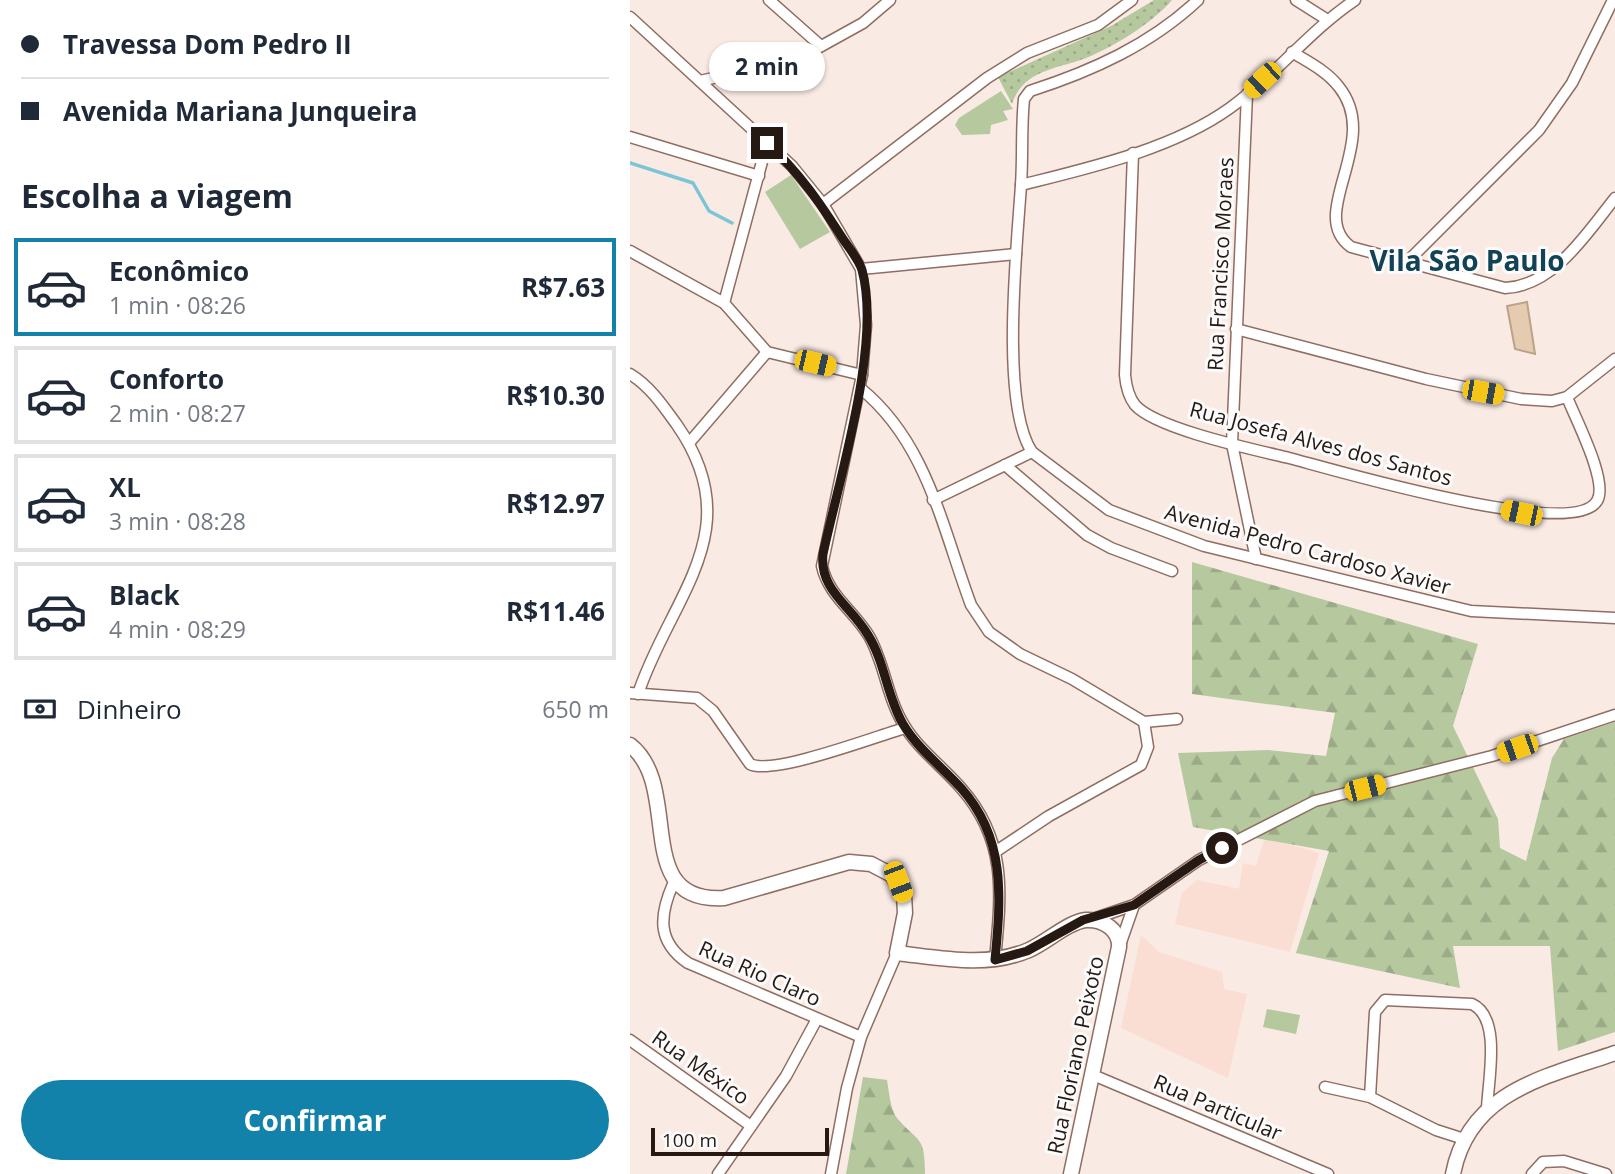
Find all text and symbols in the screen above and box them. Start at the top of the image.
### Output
text: Travessa Dom Pedro II [63,26,352,62]
callout: 2 min [709,41,825,90]
text: 2 min [735,50,799,82]
car [1240,58,1285,102]
text: Avenida Mariana Junqueira [63,93,417,129]
route end [751,127,783,159]
street label: Rua Francisco Moraes [1200,156,1240,372]
text: Escolha a viagem [21,174,293,217]
district label: Vila São Paulo [1369,241,1565,279]
text: Econômico [109,253,249,289]
icon: car [25,256,88,319]
text: R$7.63 [521,269,605,305]
text: 1 min · 08:26 [109,289,246,321]
car [793,348,838,378]
text: Conforto [109,361,224,397]
icon: car [25,364,88,427]
text: R$10.30 [506,377,605,413]
car [1461,378,1506,406]
street label: Rua Josefa Alves dos Santos [1187,394,1455,492]
text: 2 min · 08:27 [109,397,246,429]
text: XL [109,469,141,505]
icon: car [25,472,88,535]
text: R$12.97 [506,485,605,521]
street label: Avenida Pedro Cardoso Xavier [1162,497,1454,601]
car [1499,498,1544,528]
text: 3 min · 08:28 [109,505,246,537]
text: Black [109,577,180,613]
icon: car [25,580,88,643]
text: R$11.46 [506,593,605,629]
text: 4 min · 08:29 [109,613,246,645]
icon: cash [21,690,59,728]
text: Dinheiro [77,691,182,727]
text: 650 m [542,693,609,725]
car [1494,731,1541,765]
car [1343,773,1388,803]
route start [1206,832,1238,864]
car [881,859,916,905]
street label: Rua Rio Claro [695,934,825,1012]
street label: Rua Floriano Peixoto [1040,953,1110,1157]
street label: Rua México [647,1023,755,1111]
street label: Rua Particular [1149,1067,1287,1147]
button: Confirmar [21,1080,609,1160]
scale bar [651,1125,830,1157]
text: 100 m [662,1127,717,1153]

